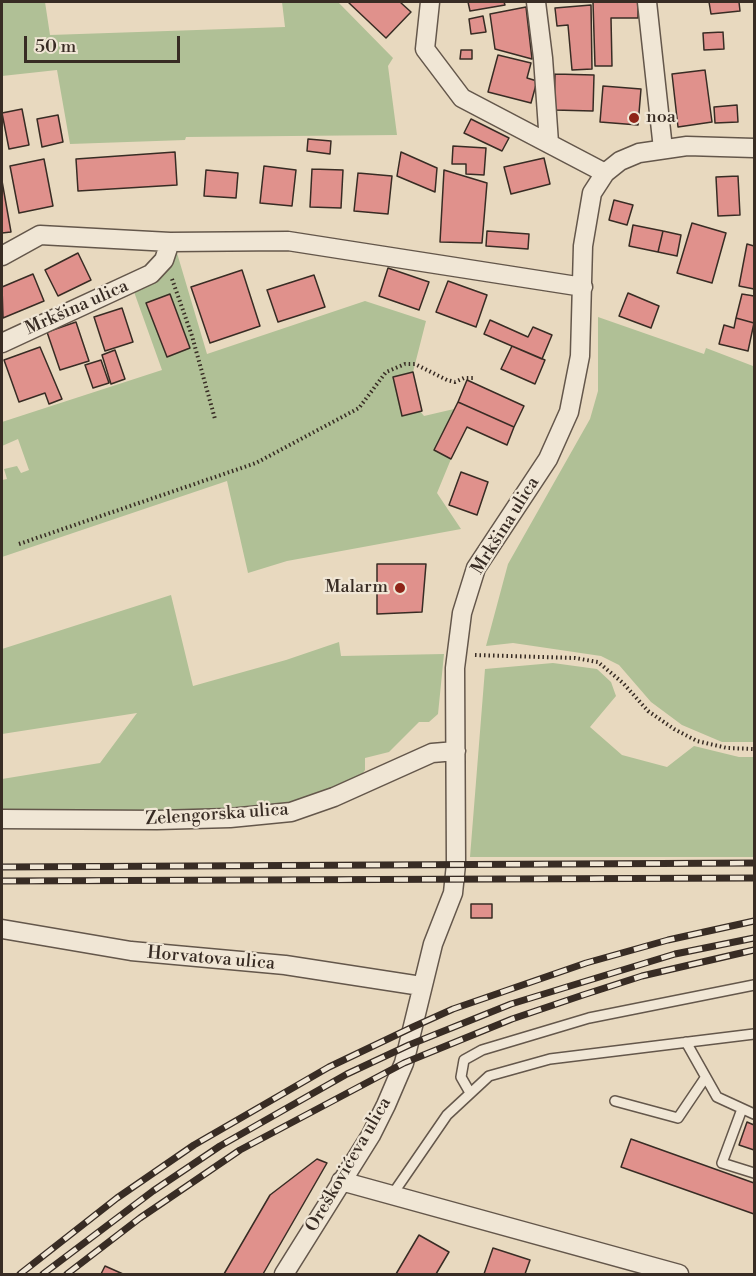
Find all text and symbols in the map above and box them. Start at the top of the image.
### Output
scale bar [27,24,183,62]
text: 50 m [35,35,76,58]
place label: noa [646,107,676,129]
marker: noa [627,111,641,125]
street label: Mrkšina ulica [22,276,132,340]
street label: Mrkšina ulica [468,473,544,579]
place label: Malarm [325,577,388,599]
marker: Malarm [393,581,407,595]
street label: Zelengorska ulica [145,799,289,831]
street label: Horvatova ulica [146,943,276,975]
street label: Oreškovićeva ulica [302,1094,396,1236]

